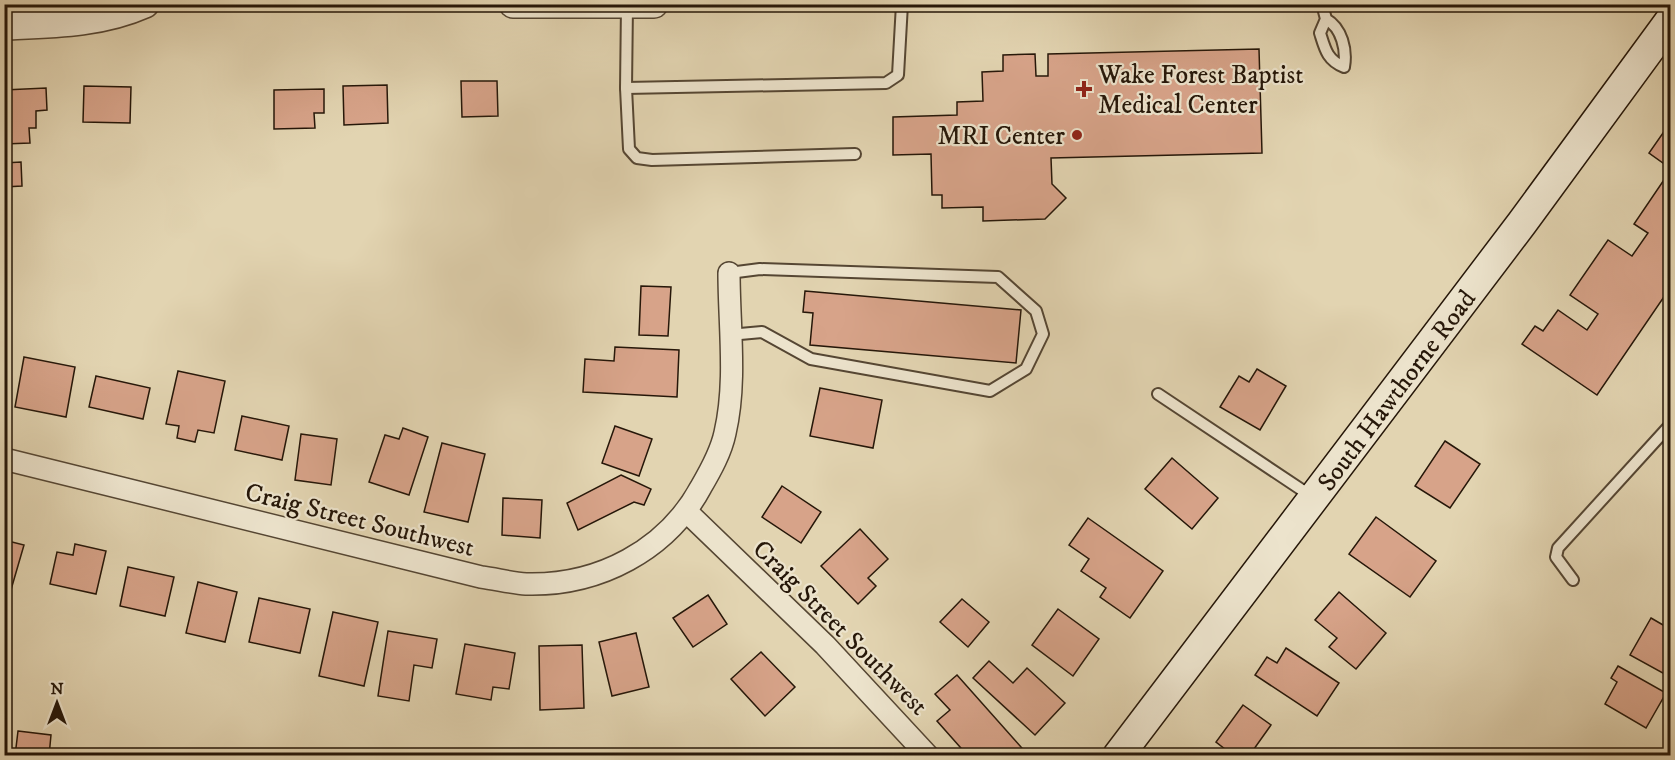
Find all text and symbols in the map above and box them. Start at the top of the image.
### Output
place label: Wake Forest Baptist Medical Center [1097,59,1304,122]
marker: Wake Forest Baptist Medical Center [1075,80,1093,98]
place label: MRI Center [937,120,1065,153]
marker: MRI Center [1070,128,1084,142]
street label: South Hawthorne Road [1311,284,1484,498]
street label: Craig Street Southwest [242,476,478,565]
street label: Craig Street Southwest [745,533,935,723]
north arrow [27,673,87,733]
text: N [50,679,64,699]

